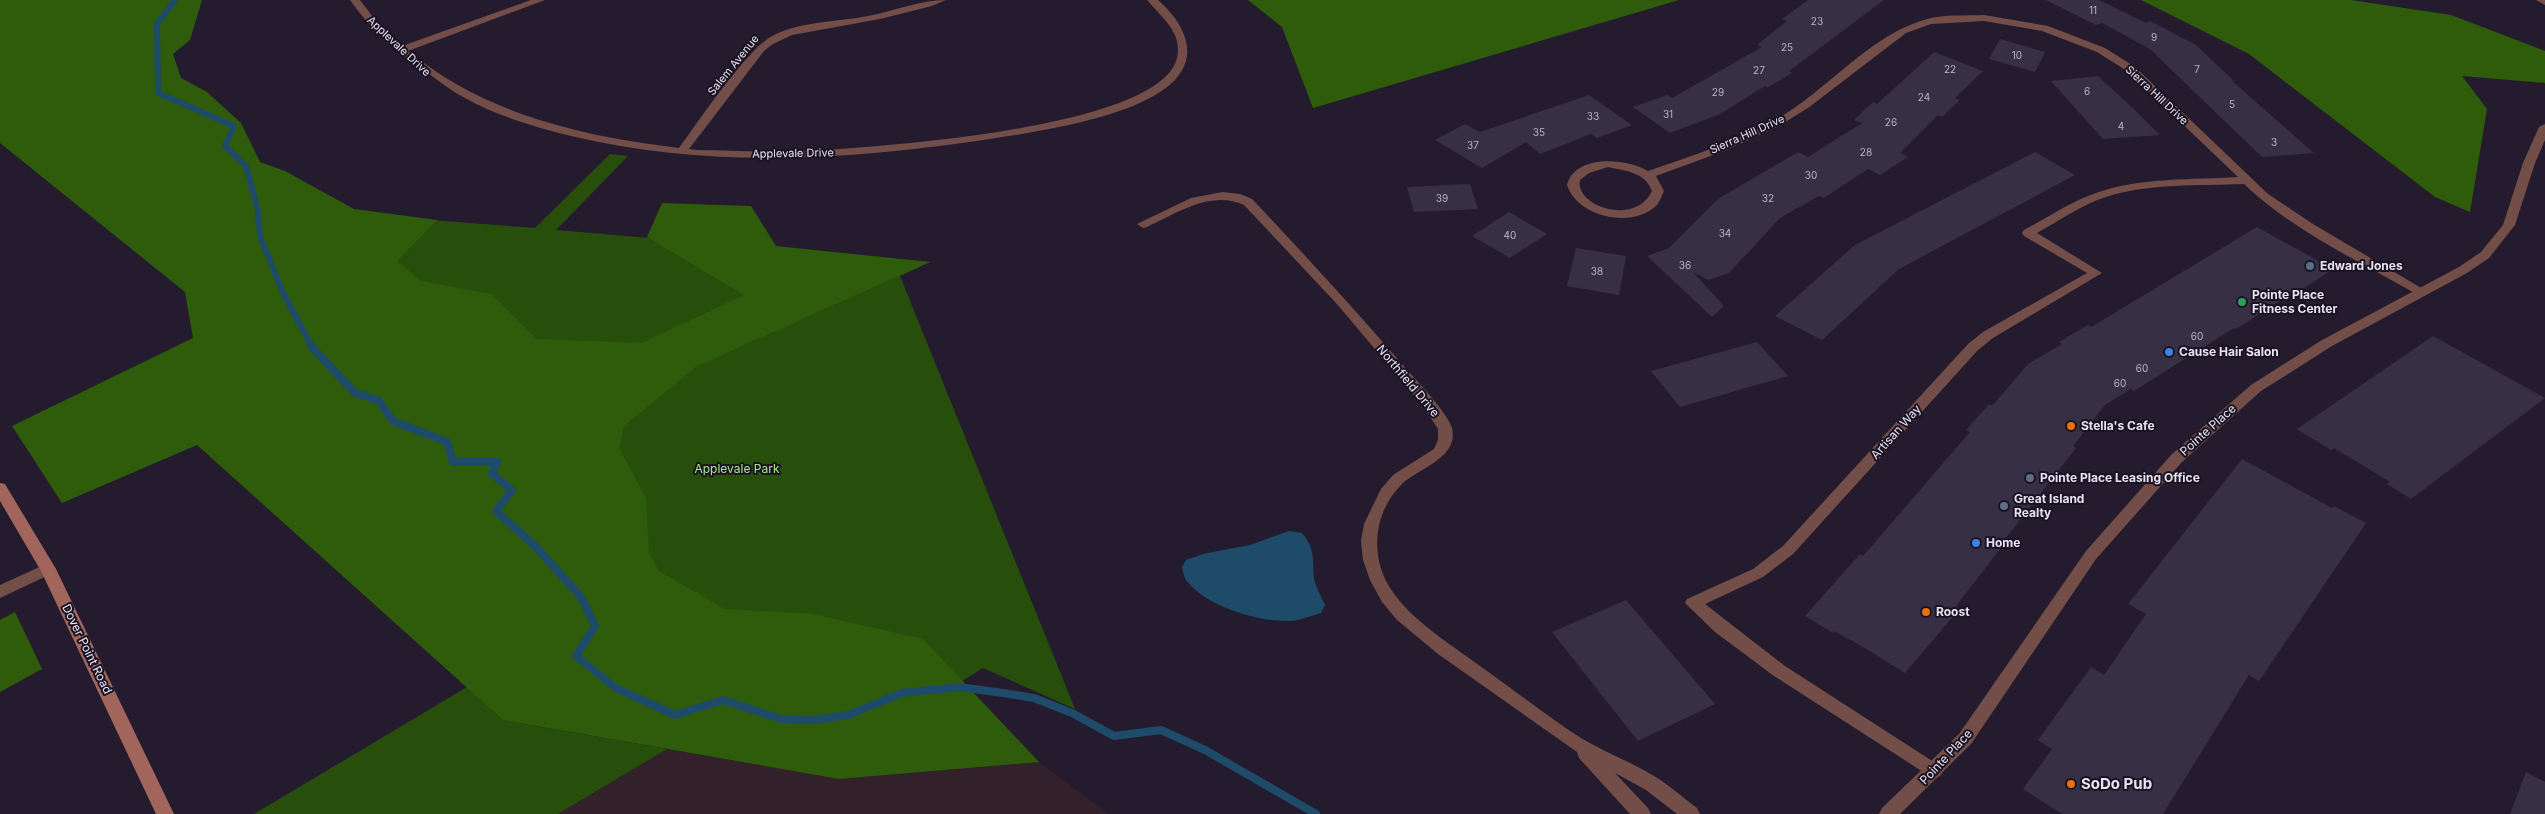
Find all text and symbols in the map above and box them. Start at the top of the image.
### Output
house number: 11 [2089,4,2097,16]
street label: Applevale Drive [364,13,434,79]
house number: 23 [1811,15,1823,27]
house number: 9 [2151,31,2157,43]
street label: Salem Avenue [704,32,762,98]
house number: 25 [1781,41,1793,53]
house number: 10 [2012,49,2022,61]
street label: Sierra Hill Drive [2123,62,2191,128]
house number: 22 [1944,63,1956,75]
house number: 7 [2194,63,2200,75]
house number: 27 [1753,64,1765,76]
house number: 6 [2084,85,2090,97]
house number: 29 [1712,86,1724,98]
house number: 24 [1918,91,1930,103]
house number: 5 [2229,98,2235,110]
house number: 31 [1663,108,1673,120]
house number: 33 [1587,110,1599,122]
street label: Sierra Hill Drive [1707,111,1787,157]
house number: 26 [1885,116,1897,128]
house number: 4 [2118,120,2124,132]
house number: 35 [1533,126,1545,138]
house number: 3 [2271,136,2277,148]
house number: 37 [1467,139,1479,151]
street label: Applevale Drive [752,145,834,161]
house number: 28 [1860,146,1872,158]
house number: 30 [1805,169,1817,181]
house number: 39 [1436,192,1448,204]
house number: 32 [1762,192,1774,204]
house number: 34 [1719,227,1731,239]
house number: 40 [1504,229,1516,241]
place label: Edward Jones [2320,258,2403,273]
house number: 36 [1679,259,1691,271]
marker: Edward Jones [2304,260,2316,272]
house number: 38 [1591,265,1603,277]
place label: Pointe Place Fitness Center [2252,287,2338,316]
marker: Pointe Place Fitness Center [2236,296,2248,308]
house number: 60 [2191,330,2203,342]
street label: Northfield Drive [1374,341,1443,420]
place label: Cause Hair Salon [2179,344,2279,359]
marker: Cause Hair Salon [2163,346,2175,358]
house number: 60 [2136,362,2148,374]
house number: 60 [2114,377,2126,389]
street label: Artisan Way [1867,401,1924,462]
street label: Pointe Place [2177,401,2239,459]
place label: Stella's Cafe [2081,418,2155,433]
marker: Stella's Cafe [2065,420,2077,432]
park label: Applevale Park [694,461,780,476]
place label: Pointe Place Leasing Office [2040,470,2200,485]
marker: Pointe Place Leasing Office [2024,472,2036,484]
place label: Great Island Realty [2014,491,2084,520]
marker: Great Island Realty [1998,500,2010,512]
place label: Home [1986,535,2020,550]
marker: Home [1970,537,1982,549]
street label: Dover Point Road [59,601,116,696]
place label: Roost [1936,604,1970,619]
marker: Roost [1920,606,1932,618]
street label: Pointe Place [1916,726,1975,787]
place label: SoDo Pub [2081,774,2152,793]
marker: SoDo Pub [2065,778,2077,790]

